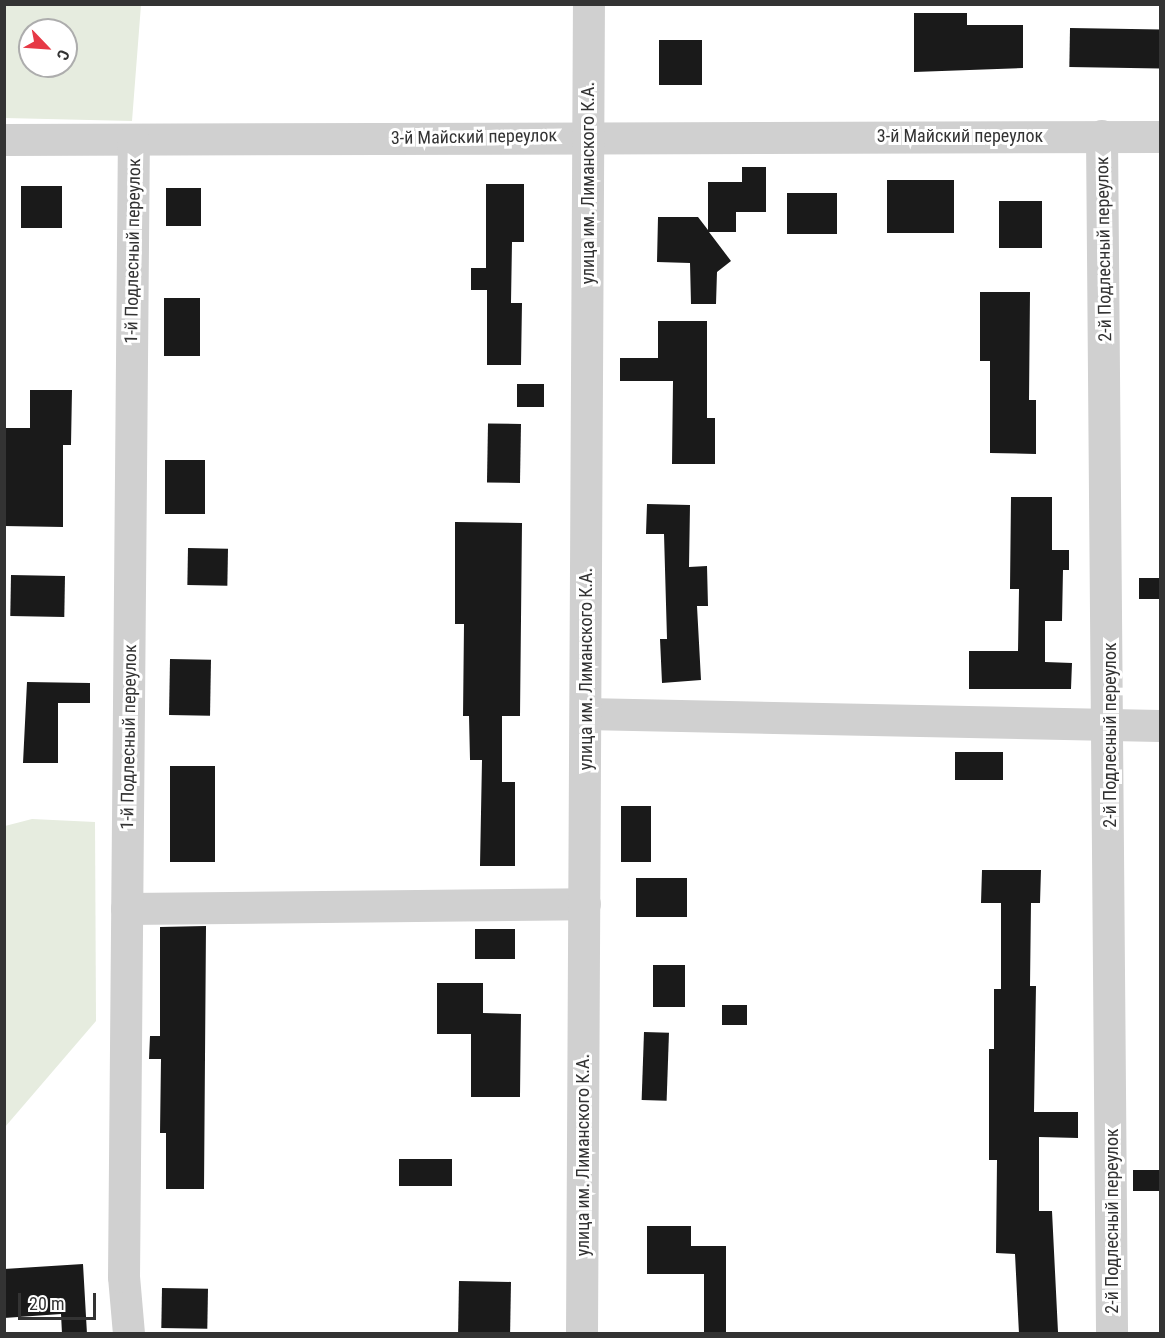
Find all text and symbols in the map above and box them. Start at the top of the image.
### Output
north arrow [18,18,78,78]
text: С [52,47,73,63]
street label: улица им. Лиманского К.А. [577,82,599,284]
street label: 3-й Майский переулок [391,125,557,149]
street label: 3-й Майский переулок [877,125,1043,147]
street label: 2-й Подлесный переулок [1092,156,1116,342]
street label: 1-й Подлесный переулок [121,158,145,344]
street label: улица им. Лиманского К.А. [575,568,597,770]
street label: 2-й Подлесный переулок [1099,642,1121,828]
street label: 1-й Подлесный переулок [117,644,141,830]
street label: улица им. Лиманского К.А. [572,1054,594,1256]
street label: 2-й Подлесный переулок [1101,1128,1123,1314]
scale bar [21,1281,99,1319]
text: 20 m [29,1293,64,1314]

